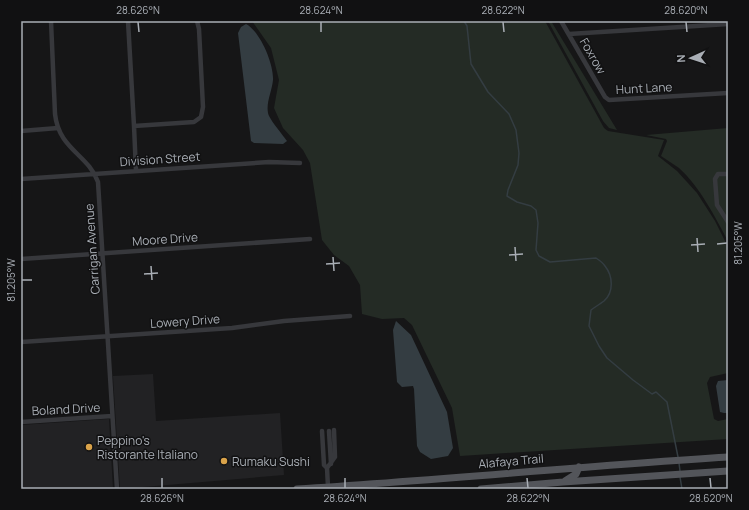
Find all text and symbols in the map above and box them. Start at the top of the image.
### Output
text: 28.626°N [116,3,160,17]
text: 28.624°N [300,3,343,17]
text: 28.622°N [482,3,525,17]
text: 28.620°N [664,3,708,17]
street label: Foxrow [576,35,610,77]
north arrow [671,38,711,78]
text: N [673,54,688,63]
street label: Hunt Lane [615,78,673,98]
street label: Division Street [119,148,201,170]
street label: Carrigan Avenue [80,203,104,295]
text: 81.205°W [731,221,745,265]
street label: Moore Drive [132,228,198,250]
text: 81.205°W [4,258,18,302]
street label: Lowery Drive [149,310,221,332]
street label: Boland Drive [31,399,101,419]
place label: Peppino's Ristorante Italiano [97,432,198,463]
marker: Peppino's Ristorante Italiano [84,442,94,452]
street label: Alafaya Trail [478,450,544,472]
place label: Rumaku Sushi [232,453,310,470]
marker: Rumaku Sushi [219,456,229,466]
text: 28.626°N [140,491,184,505]
text: 28.624°N [324,491,367,505]
text: 28.622°N [507,491,550,505]
text: 28.620°N [689,491,733,505]

